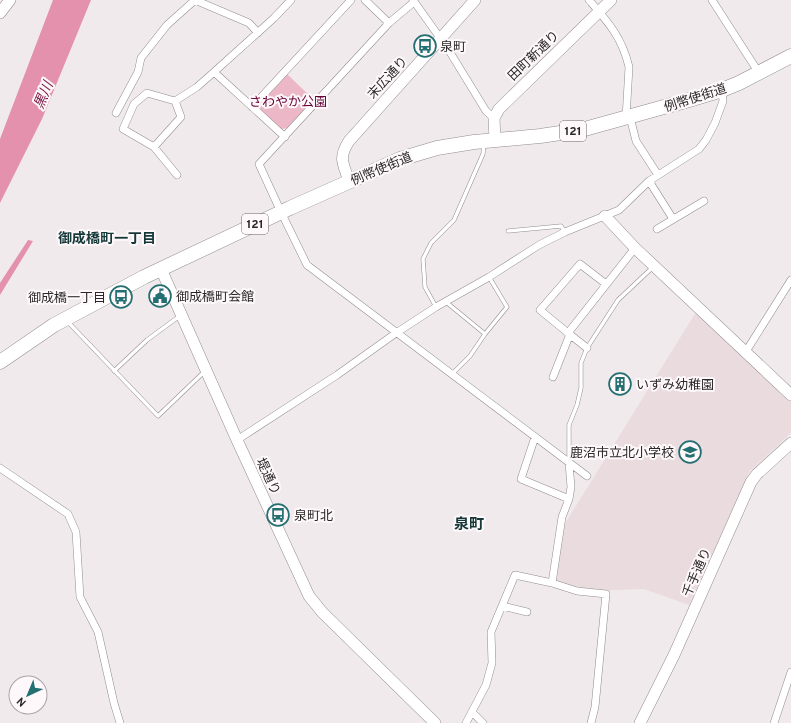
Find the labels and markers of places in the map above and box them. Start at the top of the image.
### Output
bus stop icon: 泉町 [412,33,438,59]
place label: 泉町 [440,40,466,56]
public building icon: 御成橋町会館 [147,283,173,309]
bus stop icon: 御成橋一丁目 [108,284,134,310]
place label: 御成橋町会館 [176,290,254,306]
place label: 御成橋一丁目 [28,291,106,307]
building icon: いずみ幼稚園 [607,371,633,397]
place label: いずみ幼稚園 [636,378,714,394]
school or university icon: 鹿沼市立北小学校 [677,439,703,465]
place label: 鹿沼市立北小学校 [570,445,674,462]
bus stop icon: 泉町北 [265,502,291,528]
place label: 泉町北 [294,508,333,525]

